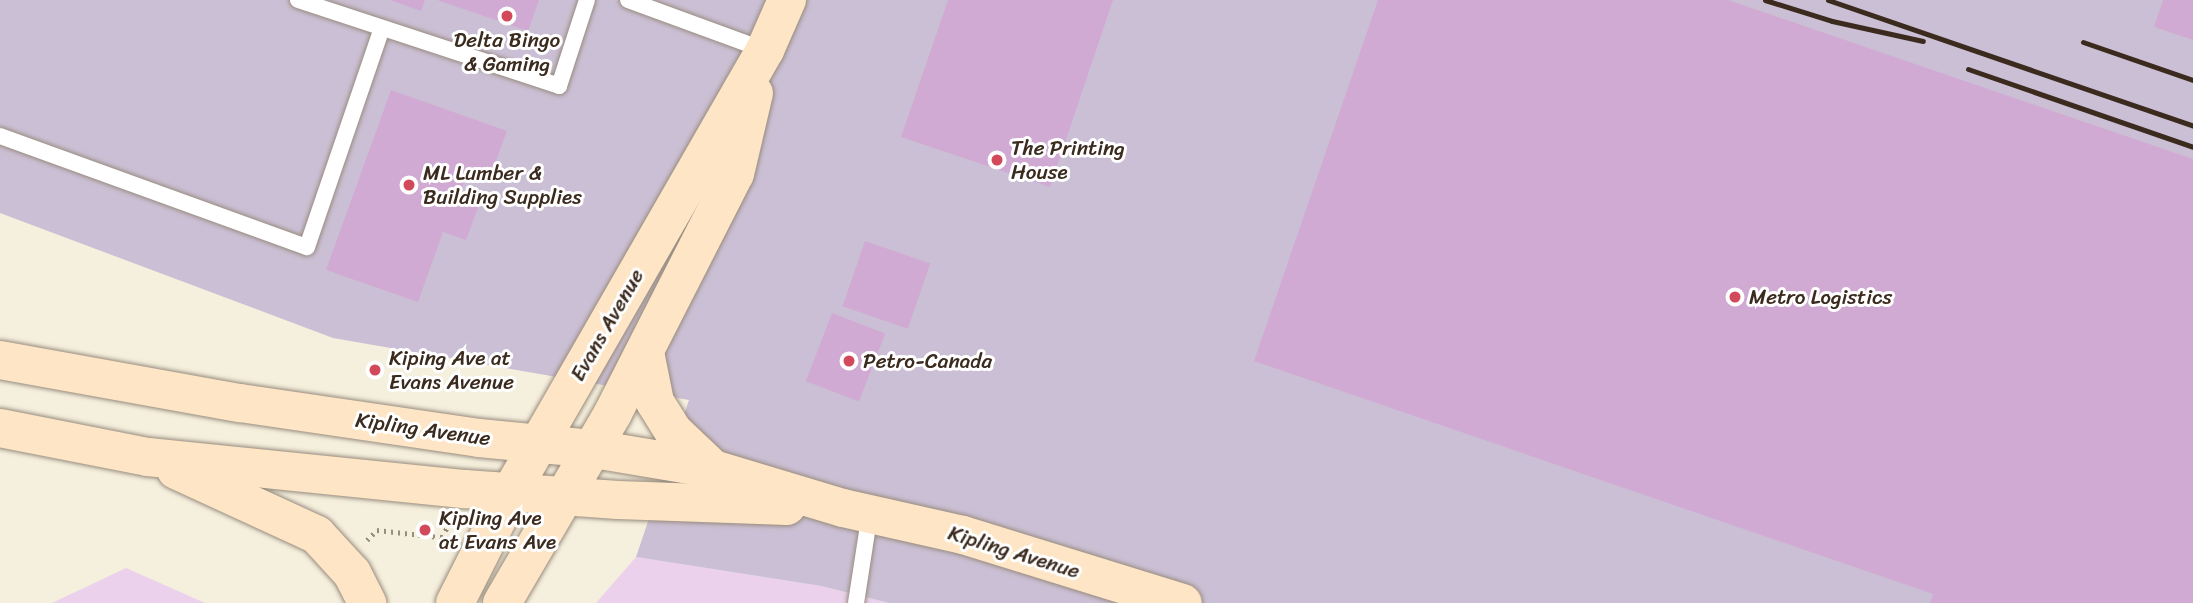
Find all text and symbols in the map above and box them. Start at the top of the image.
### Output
marker: Delta Bingo & Gaming [499,8,515,24]
place label: Delta Bingo & Gaming [454,27,560,77]
place label: The Printing House [1011,135,1125,185]
marker: The Printing House [989,152,1005,168]
place label: ML Lumber & Building Supplies [423,160,582,210]
marker: ML Lumber & Building Supplies [401,177,417,193]
street label: Evans Avenue [565,265,649,385]
place label: Metro Logistics [1749,284,1892,310]
marker: Metro Logistics [1727,289,1743,305]
place label: Kiping Ave at Evans Avenue [389,345,513,395]
place label: Petro-Canada [863,348,992,374]
marker: Petro-Canada [841,353,857,369]
marker: Kiping Ave at Evans Avenue [367,362,383,378]
street label: Kipling Avenue [354,407,492,451]
place label: Kipling Ave at Evans Ave [439,505,556,555]
street label: Kipling Avenue [945,520,1083,584]
marker: Kipling Ave at Evans Ave [417,522,433,538]

